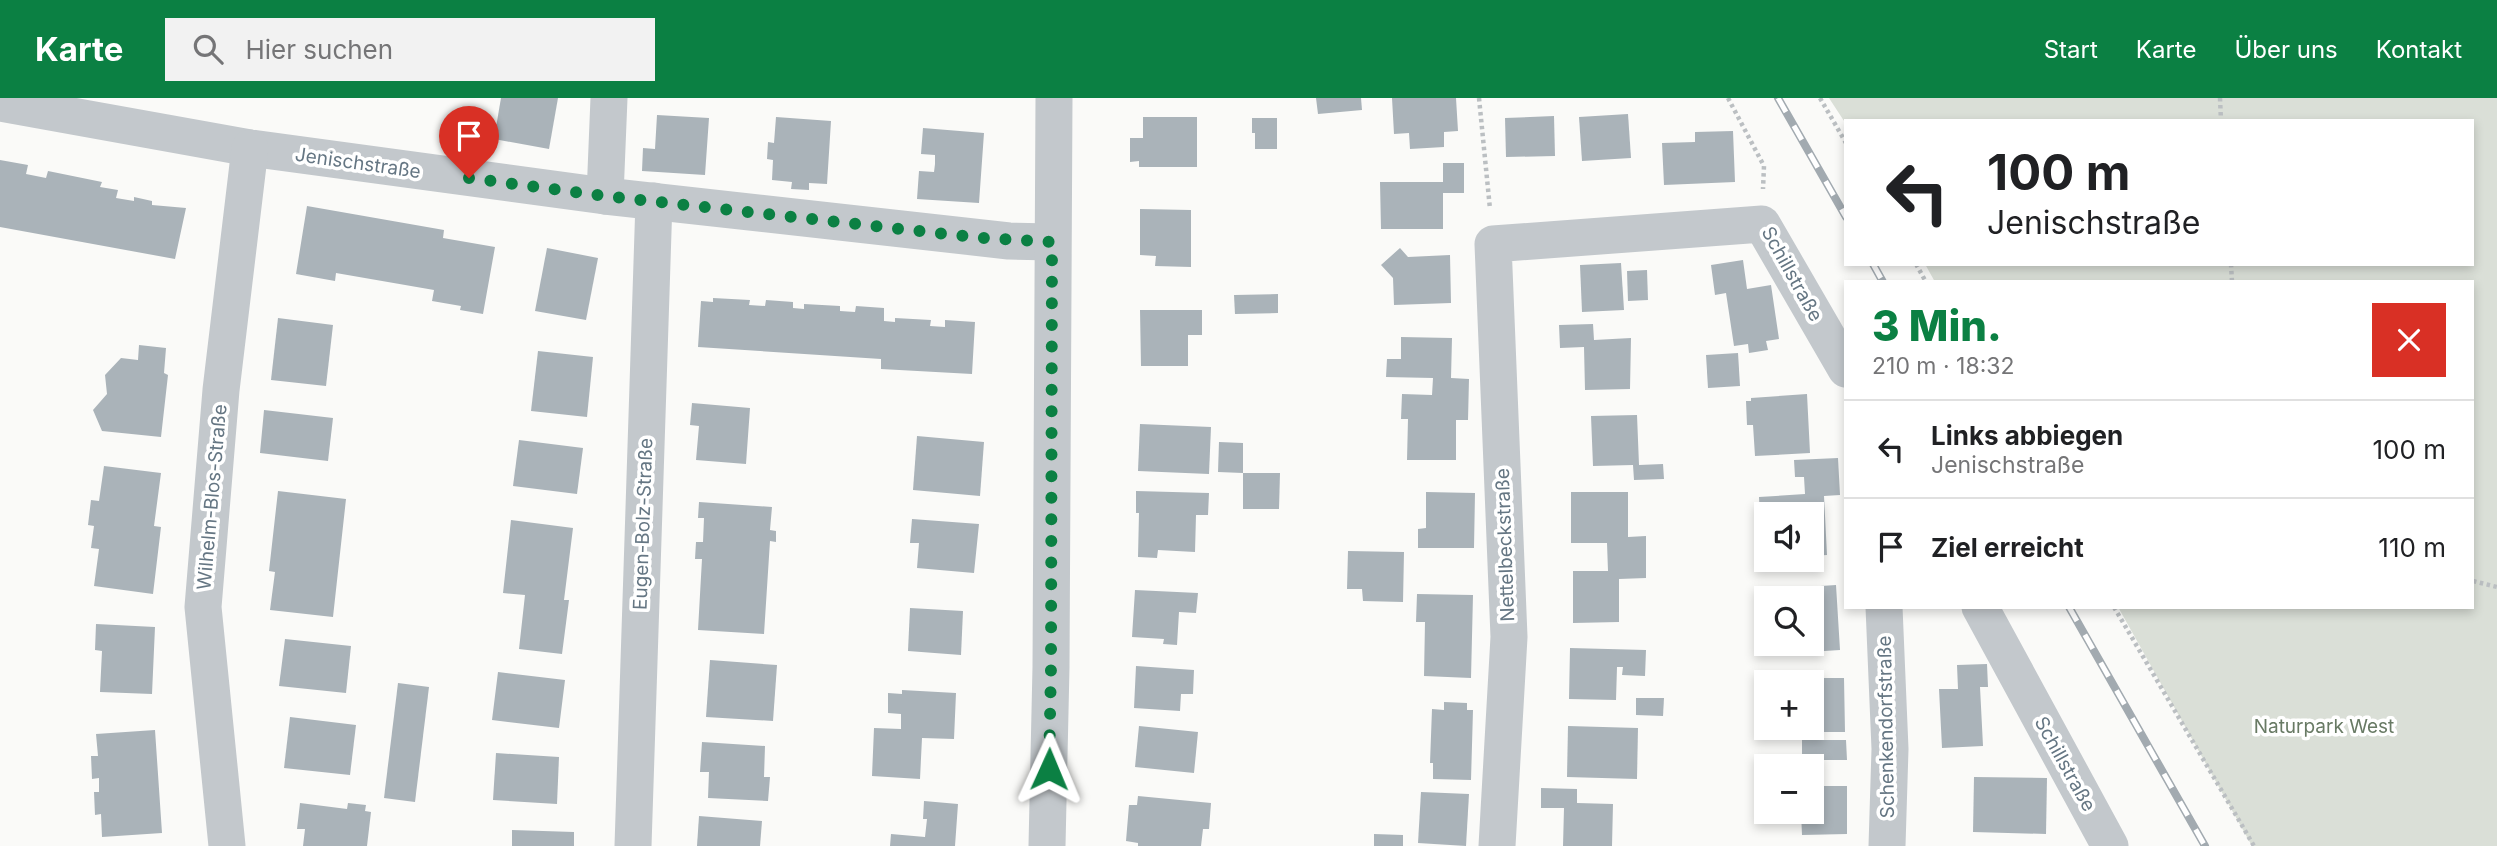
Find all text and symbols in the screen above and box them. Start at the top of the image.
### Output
search box [165,18,655,81]
text: Karte [35,29,123,69]
icon: search [189,30,227,68]
text: Hier suchen [245,34,393,65]
text: Start [2044,35,2098,64]
text: Karte [2136,35,2196,64]
text: Über uns [2234,35,2338,64]
text: Kontakt [2376,35,2462,64]
pin [439,106,499,178]
icon: arrive [450,117,488,155]
street label: Jenischstraße [294,143,422,183]
text: 100 m [1987,143,2131,202]
icon: left [1872,147,1963,238]
text: Jenischstraße [1987,203,2200,242]
street label: Schillstraße [1757,223,1827,325]
text: 3 Min. [1872,300,2002,351]
button: close [2372,303,2446,377]
text: 210 m · 18:32 [1872,352,2015,380]
street label: Wilhelm-Blos-Straße [192,403,232,591]
text: Links abbiegen [1931,420,2123,451]
icon: left [1872,430,1910,468]
text: 100 m [2373,434,2446,465]
street label: Eugen-Bolz-Straße [629,438,657,610]
text: Jenischstraße [1931,451,2084,479]
street label: Nettelbeckstraße [1491,468,1519,622]
map controls [1754,502,1824,824]
button: sound [1754,502,1824,572]
icon: arrive [1872,528,1910,566]
text: Ziel erreicht [1931,532,2084,563]
text: 110 m [2378,532,2446,563]
button: search [1754,586,1824,656]
street label: Schenkendorfstraße [1873,635,1899,819]
button: + [1754,670,1824,740]
street label: Schillstraße [2030,713,2100,815]
park label: Naturpark West [2254,715,2394,738]
position arrow [1012,732,1086,806]
button: − [1754,754,1824,824]

